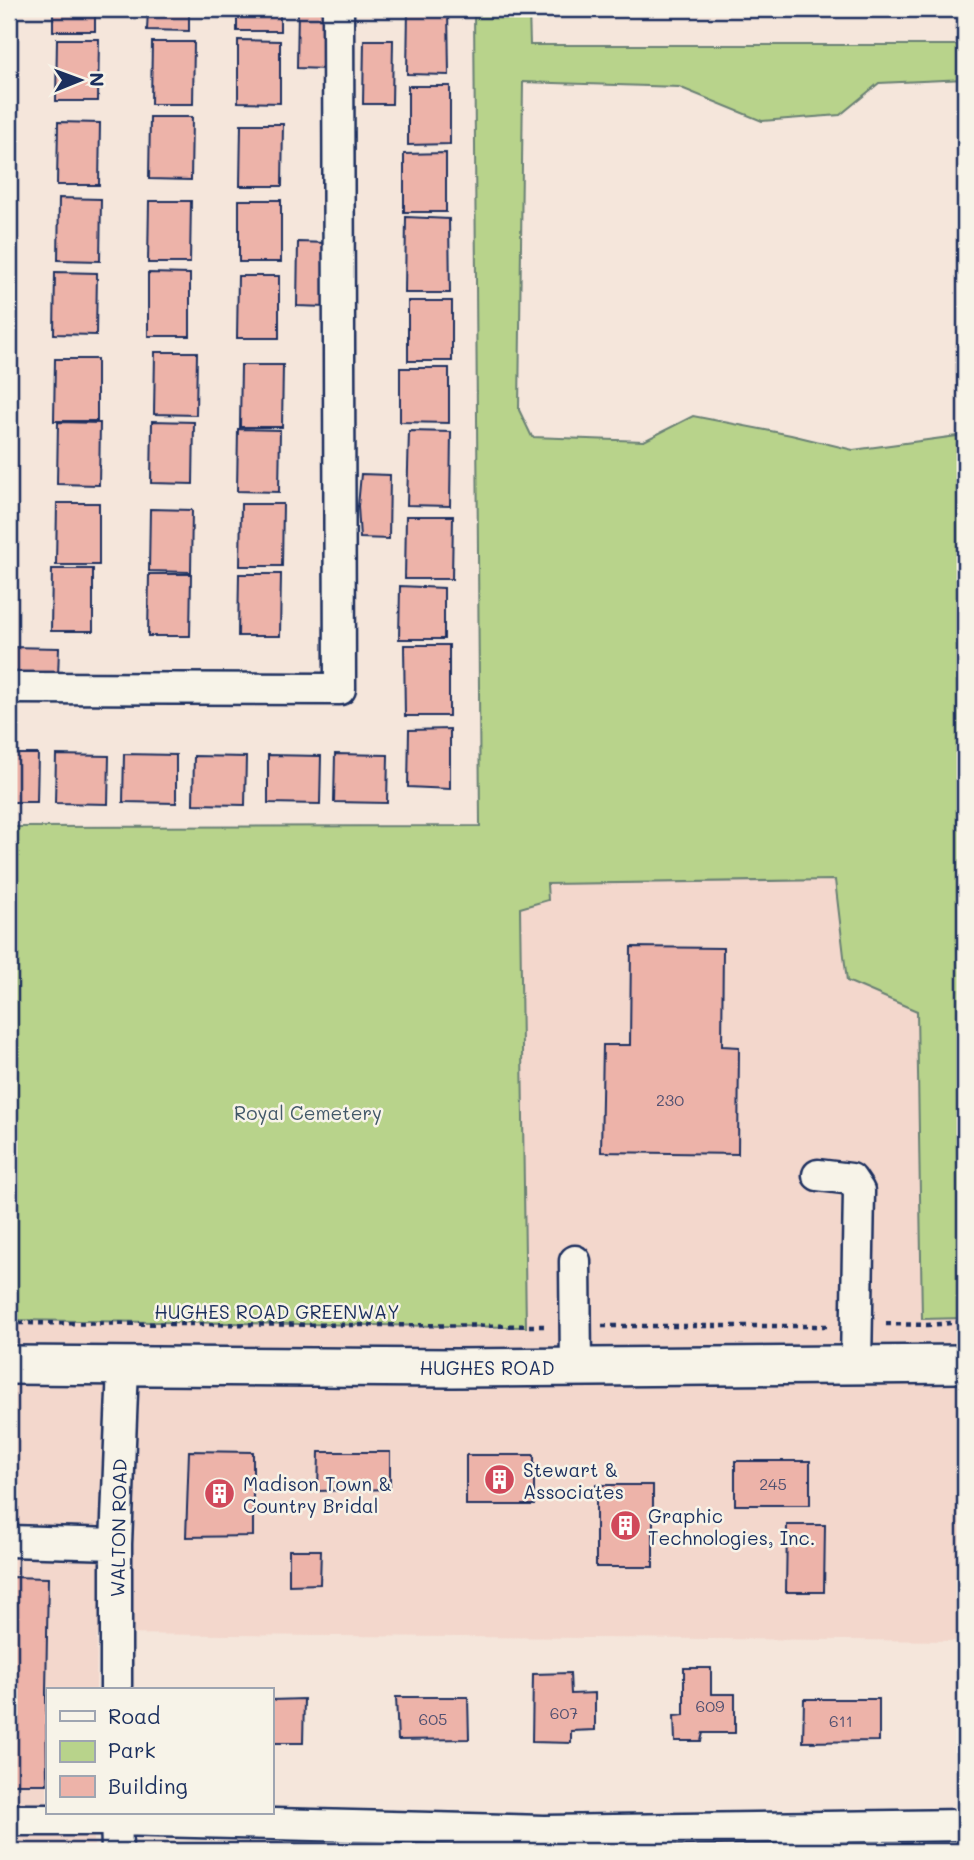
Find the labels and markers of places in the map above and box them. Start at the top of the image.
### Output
place label: Stewart & Associates [523,1457,624,1504]
building icon: Stewart & Associates [483,1463,517,1497]
place label: Madison Town & Country Bridal [243,1471,392,1518]
building icon: Madison Town & Country Bridal [203,1477,237,1511]
place label: Graphic Technologies, Inc. [648,1503,815,1550]
building icon: Graphic Technologies, Inc. [608,1509,642,1543]

